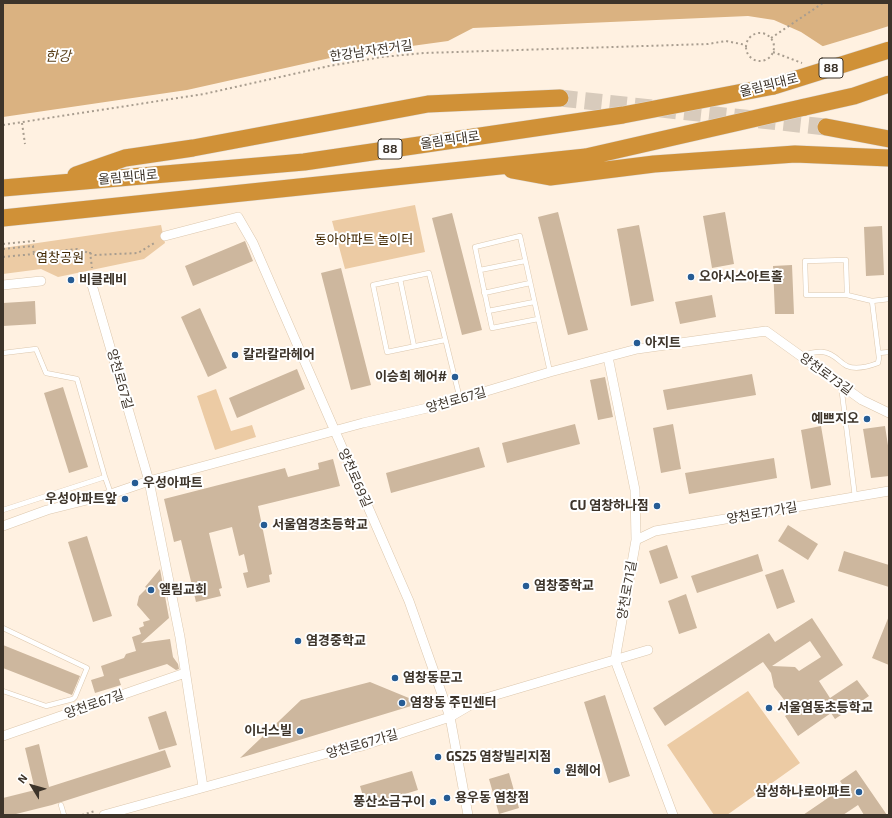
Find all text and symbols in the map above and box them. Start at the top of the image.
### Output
street label: 한강남자전거길 [328,37,414,65]
water label: 한강 [45,48,71,64]
road number: 88 [819,58,843,78]
street label: 올림픽대로 [738,70,800,100]
street label: 올림픽대로 [419,128,481,152]
road number: 88 [378,139,402,159]
street label: 올림픽대로 [98,167,158,187]
park label: 동아아파트 놀이터 [315,232,413,248]
park label: 염창공원 [36,250,84,266]
place label: 오아시스아트홀 [699,269,783,285]
place label: 비클레비 [79,272,127,288]
marker: 오아시스아트홀 [686,272,696,282]
marker: 비클레비 [66,275,76,285]
place label: 아지트 [645,335,681,351]
marker: 아지트 [632,338,642,348]
street label: 양천로67길 [104,347,136,411]
place label: 칼라칼라헤어 [243,347,315,363]
marker: 칼라칼라헤어 [230,350,240,360]
street label: 양천로73길 [796,350,856,398]
place label: 이승희 헤어# [375,369,447,385]
marker: 이승희 헤어# [450,372,460,382]
street label: 양천로67길 [424,384,488,416]
place label: 예쁘지오 [811,411,859,427]
marker: 예쁘지오 [862,414,872,424]
street label: 양천로69길 [335,446,375,510]
place label: 우성아파트 [143,475,203,491]
marker: 우성아파트 [130,478,140,488]
place label: 우성아파트앞 [45,491,117,507]
marker: 우성아파트앞 [120,494,130,504]
place label: CU 염창하나점 [570,498,649,514]
street label: 양천로71가길 [725,499,799,527]
marker: CU 염창하나점 [652,501,662,511]
place label: 서울염경초등학교 [272,517,368,533]
marker: 서울염경초등학교 [259,520,269,530]
street label: 양천로71길 [614,559,640,621]
place label: 염창중학교 [534,578,594,594]
marker: 염창중학교 [521,581,531,591]
place label: 엘림교회 [159,582,207,598]
marker: 엘림교회 [146,585,156,595]
place label: 염경중학교 [306,633,366,649]
marker: 염경중학교 [293,636,303,646]
place label: 염창동문고 [403,670,463,686]
marker: 염창동문고 [390,673,400,683]
street label: 양천로67길 [62,687,126,721]
place label: 염창동 주민센터 [410,695,497,711]
marker: 염창동 주민센터 [397,698,407,708]
place label: 서울염동초등학교 [777,700,873,716]
marker: 서울염동초등학교 [764,703,774,713]
place label: 이너스빌 [244,723,292,739]
marker: 이너스빌 [295,726,305,736]
street label: 양천로67가길 [324,726,400,762]
place label: GS25 염창빌리지점 [446,749,551,765]
marker: GS25 염창빌리지점 [433,752,443,762]
place label: 원헤어 [565,763,601,779]
north arrow [12,766,52,806]
marker: 원헤어 [552,766,562,776]
text: N [14,771,30,786]
place label: 삼성하나로아파트 [755,784,851,800]
marker: 삼성하나로아파트 [854,787,864,797]
place label: 용우동 염창점 [455,790,530,806]
marker: 용우동 염창점 [442,793,452,803]
place label: 풍산소금구이 [353,794,425,810]
marker: 풍산소금구이 [428,797,438,807]

